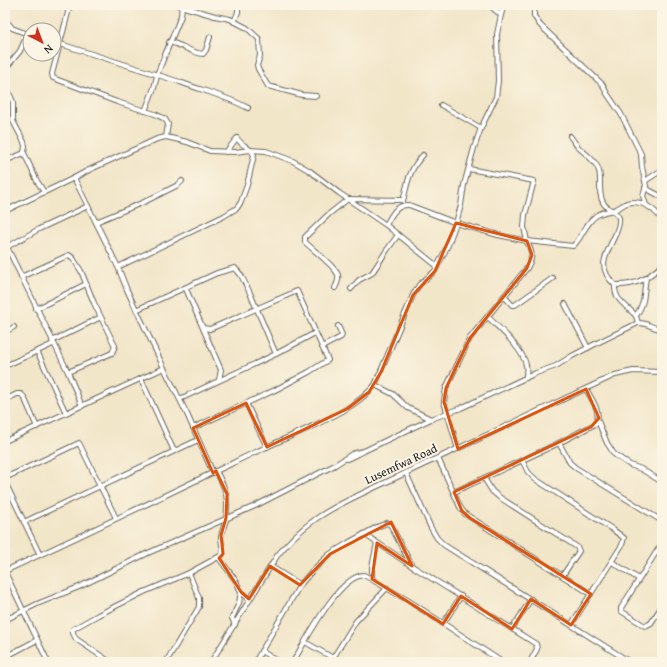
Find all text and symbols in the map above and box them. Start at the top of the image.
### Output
north arrow [22,22,62,62]
text: N [40,41,57,58]
street label: Lusemfwa Road [362,439,440,488]

